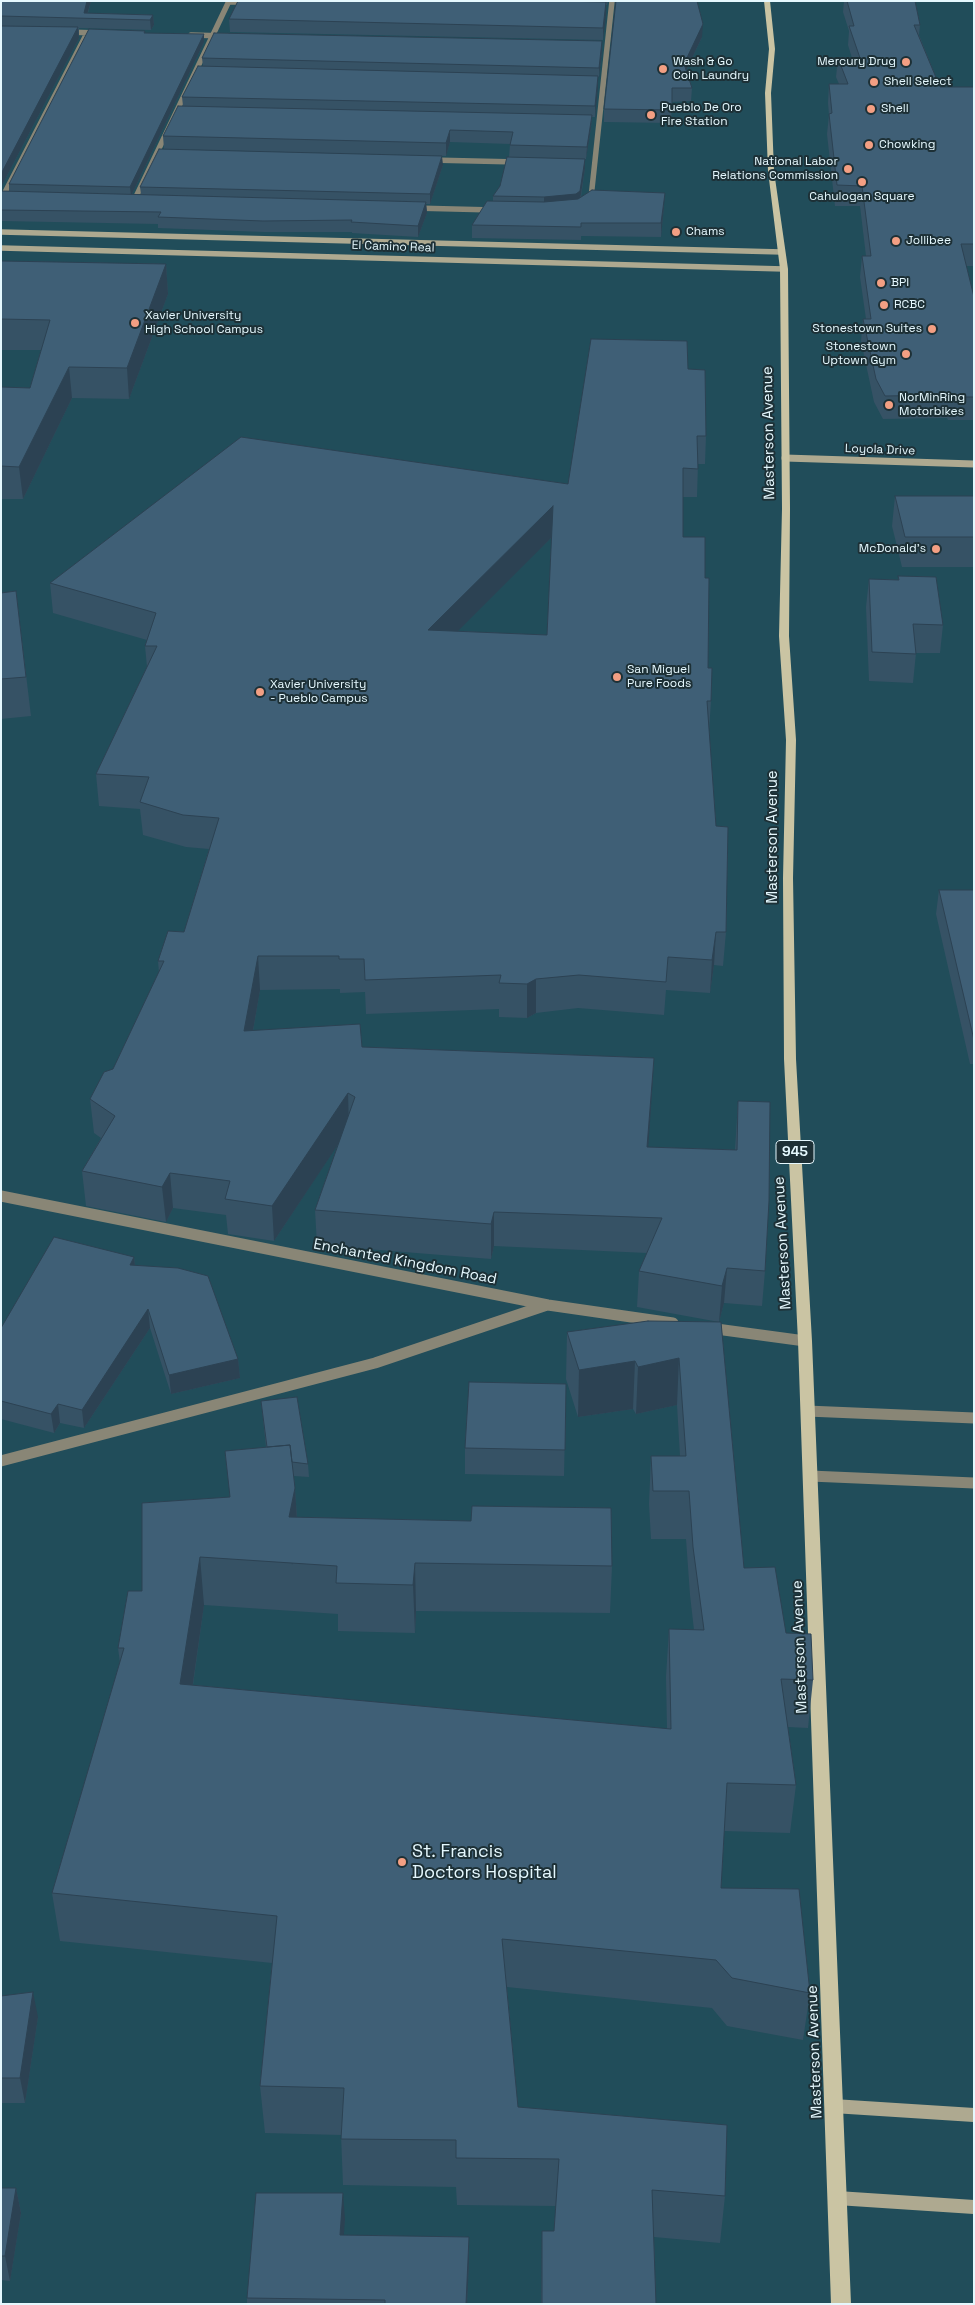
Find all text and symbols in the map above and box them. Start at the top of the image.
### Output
place label: Wash & Go Coin Laundry [673,55,749,83]
place label: Mercury Drug [817,55,896,69]
marker: Mercury Drug [900,56,912,68]
marker: Wash & Go Coin Laundry [657,63,669,75]
place label: Shell Select [884,75,952,89]
marker: Shell Select [868,76,880,88]
place label: Pueblo De Oro Fire Station [661,101,742,129]
place label: Shell [881,102,909,116]
marker: Shell [865,103,877,115]
marker: Pueblo De Oro Fire Station [645,109,657,121]
place label: Chowking [879,138,935,152]
marker: Chowking [863,139,875,151]
place label: National Labor Relations Commission [712,155,838,183]
marker: National Labor Relations Commission [842,163,854,175]
marker: Cahulogan Square [856,176,868,188]
place label: Cahulogan Square [809,190,915,204]
place label: Chams [686,225,725,239]
marker: Chams [670,226,682,238]
place label: Jollibee [906,234,951,248]
marker: Jollibee [890,235,902,247]
street label: El Camino Real [351,238,435,256]
place label: BPI [891,276,909,290]
marker: BPI [875,277,887,289]
place label: RCBC [894,298,925,312]
marker: RCBC [878,299,890,311]
place label: Xavier University High School Campus [145,309,263,337]
marker: Xavier University High School Campus [129,317,141,329]
place label: Stonestown Suites [812,322,922,336]
marker: Stonestown Suites [926,323,938,335]
place label: Stonestown Uptown Gym [822,340,896,368]
marker: Stonestown Uptown Gym [900,348,912,360]
street label: Masterson Avenue [759,366,779,500]
place label: NorMinRing Motorbikes [899,391,965,419]
marker: NorMinRing Motorbikes [883,399,895,411]
street label: Loyola Drive [845,442,915,458]
place label: McDonald's [859,542,926,556]
marker: McDonald's [930,543,942,555]
place label: San Miguel Pure Foods [627,663,691,691]
marker: San Miguel Pure Foods [611,671,623,683]
place label: Xavier University - Pueblo Campus [270,678,368,706]
marker: Xavier University - Pueblo Campus [254,686,266,698]
street label: Masterson Avenue [764,770,782,904]
road number: 945 [776,1140,814,1164]
street label: Masterson Avenue [771,1176,795,1310]
street label: Enchanted Kingdom Road [312,1235,498,1289]
street label: Masterson Avenue [789,1580,811,1714]
place label: St. Francis Doctors Hospital [412,1841,557,1884]
marker: St. Francis Doctors Hospital [396,1856,408,1868]
street label: Masterson Avenue [804,1985,826,2119]

